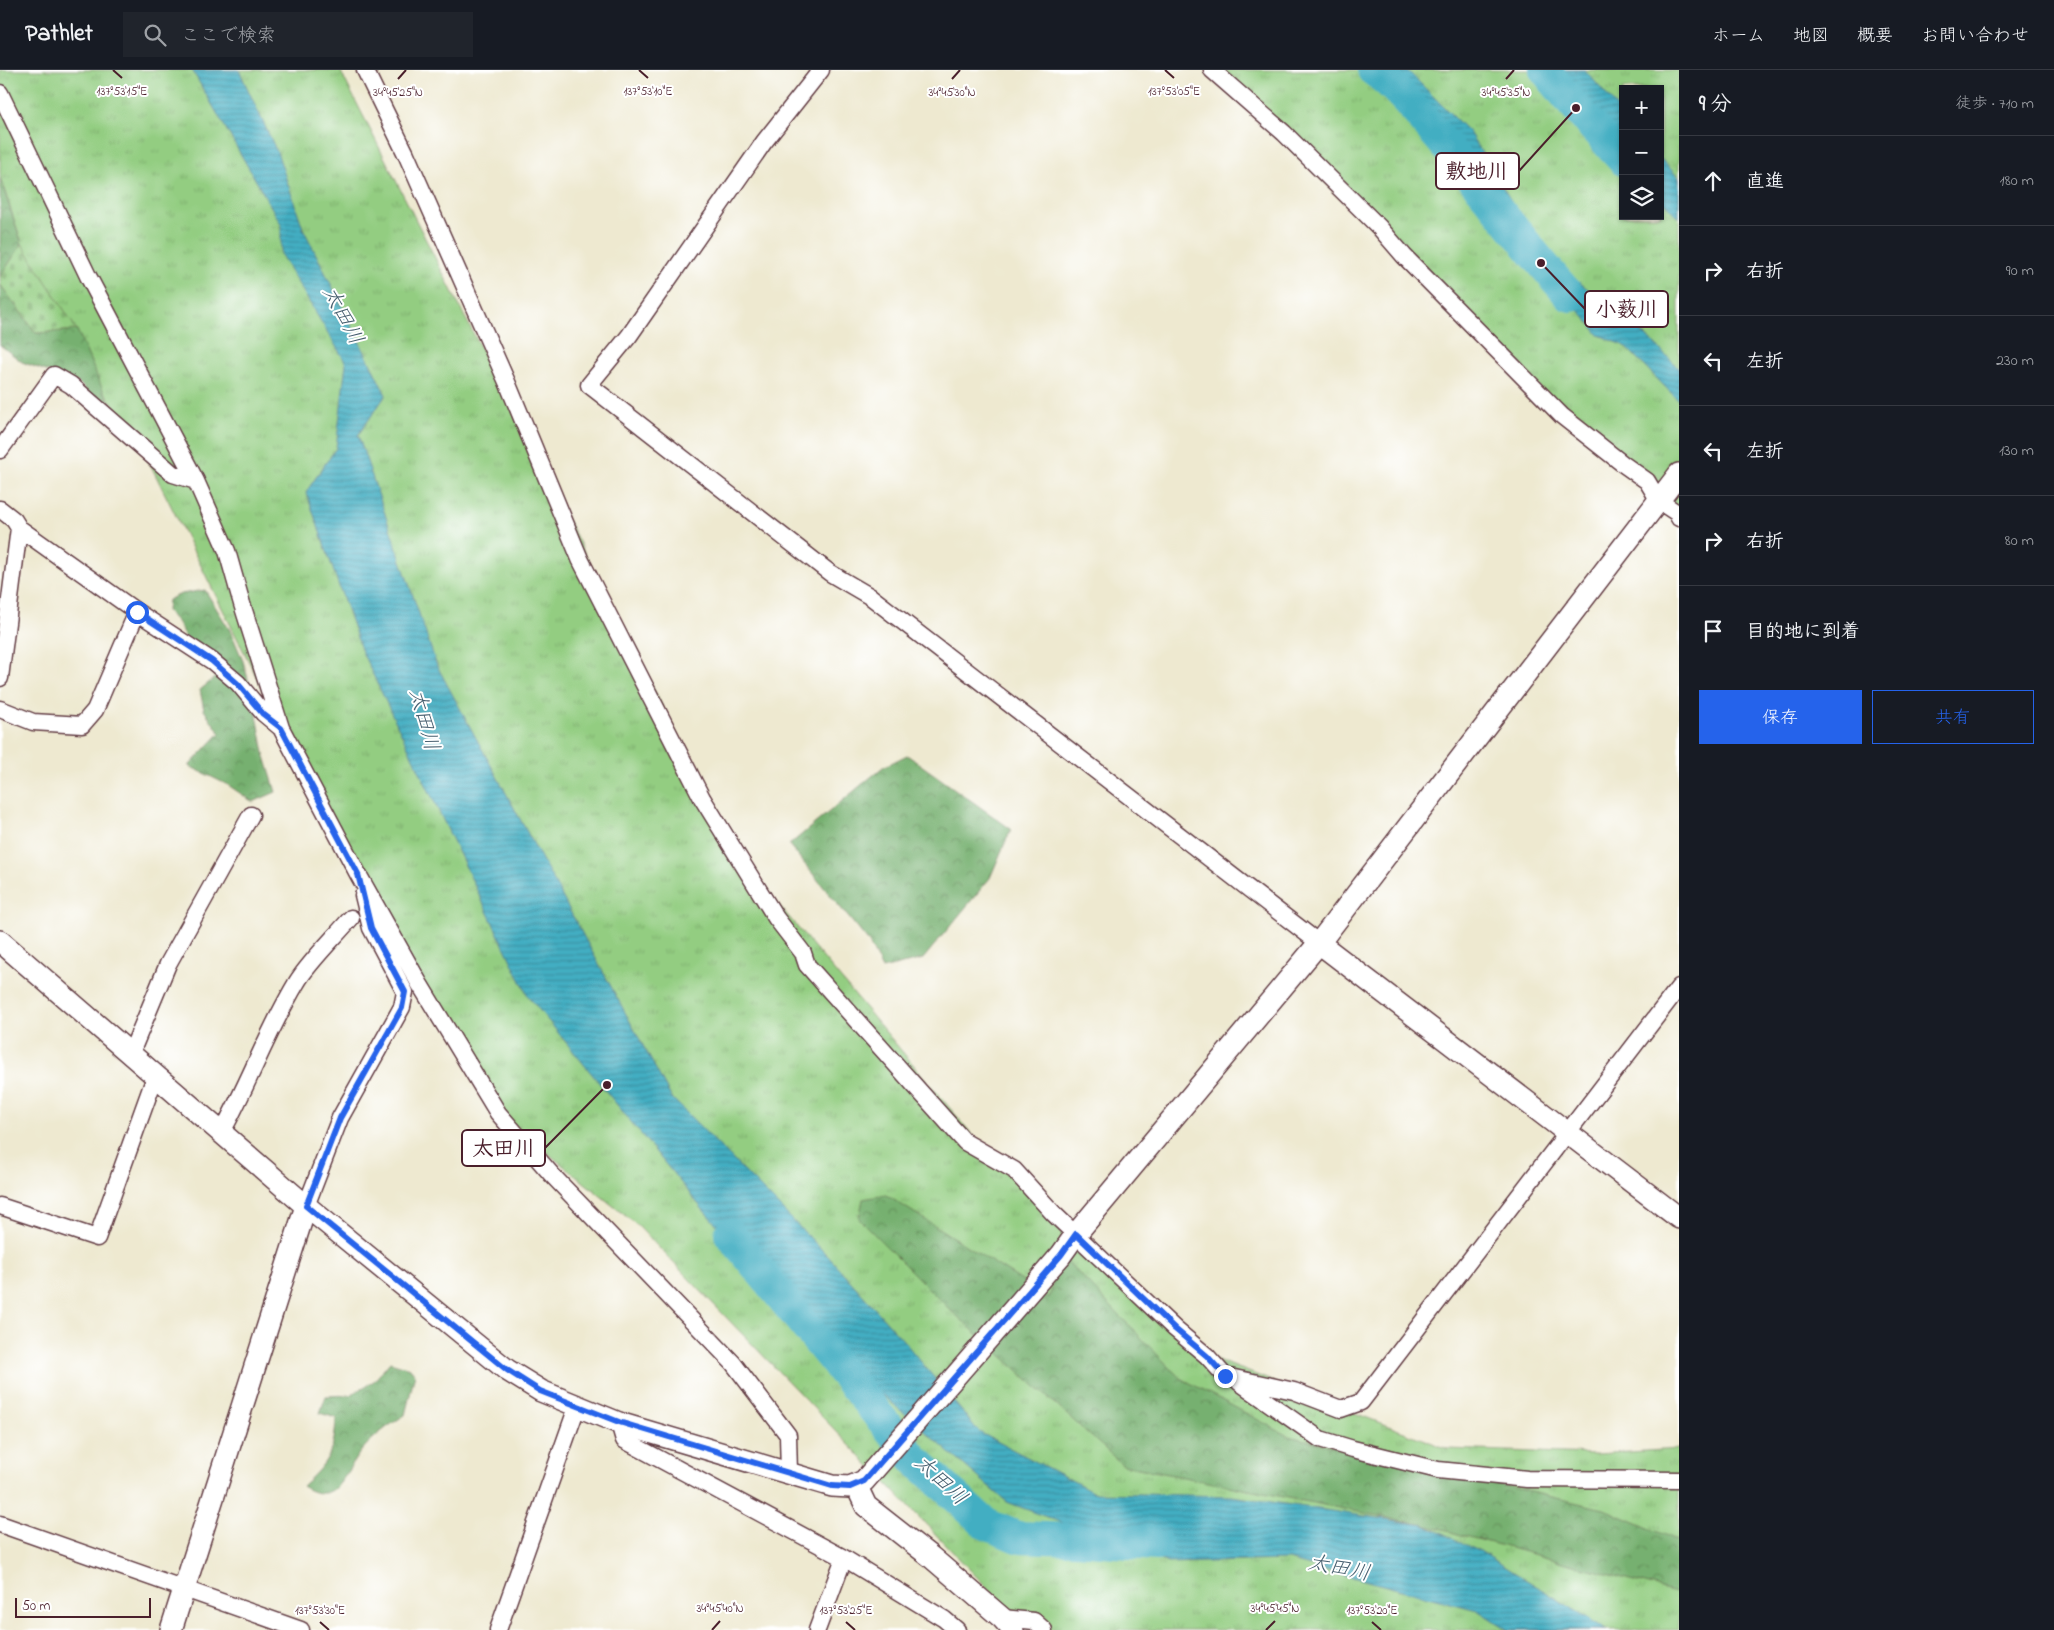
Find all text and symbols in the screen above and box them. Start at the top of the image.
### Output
search box [123,12,473,57]
text: Pathlet [25,17,93,52]
icon: search [141,21,169,49]
text: ここで検索 [181,23,276,50]
text: ホーム [1712,24,1765,50]
text: 地図 [1793,24,1829,50]
text: 概要 [1857,24,1893,50]
text: お問い合わせ [1921,24,2029,50]
text: 137°53'15"E [97,83,147,101]
text: 137°53'10"E [623,83,673,101]
text: 137°53'05"E [1148,83,1200,101]
text: 34°45'25"N [373,84,423,102]
text: 34°45'30"N [928,84,976,102]
text: 34°45'35"N [1482,84,1530,102]
map controls [1619,85,1664,220]
button: + [1619,85,1664,130]
text: 9 分 [1699,90,1732,120]
text: 徒歩 · 710 m [1956,92,2034,116]
button: − [1619,130,1664,175]
callout: 敷地川 [1436,153,1519,189]
text: 敷地川 [1446,158,1509,188]
icon: ahead [1699,167,1727,195]
text: 直進 [1746,169,1784,196]
text: 180 m [2000,169,2034,193]
button: layers [1619,175,1664,220]
icon: right [1699,257,1727,285]
text: 右折 [1746,259,1784,286]
text: 90 m [2006,259,2034,283]
water label: 太田川 [314,281,370,351]
callout: 小薮川 [1585,291,1668,327]
text: 小薮川 [1596,296,1659,326]
icon: left [1699,347,1727,375]
text: 左折 [1746,349,1784,376]
text: 230 m [1996,349,2034,373]
icon: left [1699,437,1727,465]
text: 左折 [1746,439,1784,466]
text: 130 m [1999,439,2034,463]
icon: right [1699,527,1727,555]
text: 右折 [1746,529,1784,556]
text: 80 m [2005,529,2034,553]
route start [126,601,149,624]
icon: arrive [1699,617,1727,645]
text: 目的地に到着 [1746,619,1860,646]
water label: 太田川 [400,686,446,754]
button: 保存 [1699,690,1862,744]
button: 共有 [1872,690,2034,744]
callout: 太田川 [462,1130,545,1166]
text: 太田川 [473,1135,536,1165]
route end [1214,1365,1237,1388]
water label: 太田川 [907,1449,973,1513]
water label: 太田川 [1305,1548,1373,1590]
scale bar [15,1595,151,1618]
text: 50 m [22,1596,50,1617]
text: 34°45'40"N [696,1600,744,1618]
text: 34°45'45"N [1251,1600,1299,1618]
text: 137°53'30"E [295,1602,345,1620]
text: 137°53'25"E [820,1602,872,1620]
text: 137°53'20"E [1346,1602,1398,1620]

